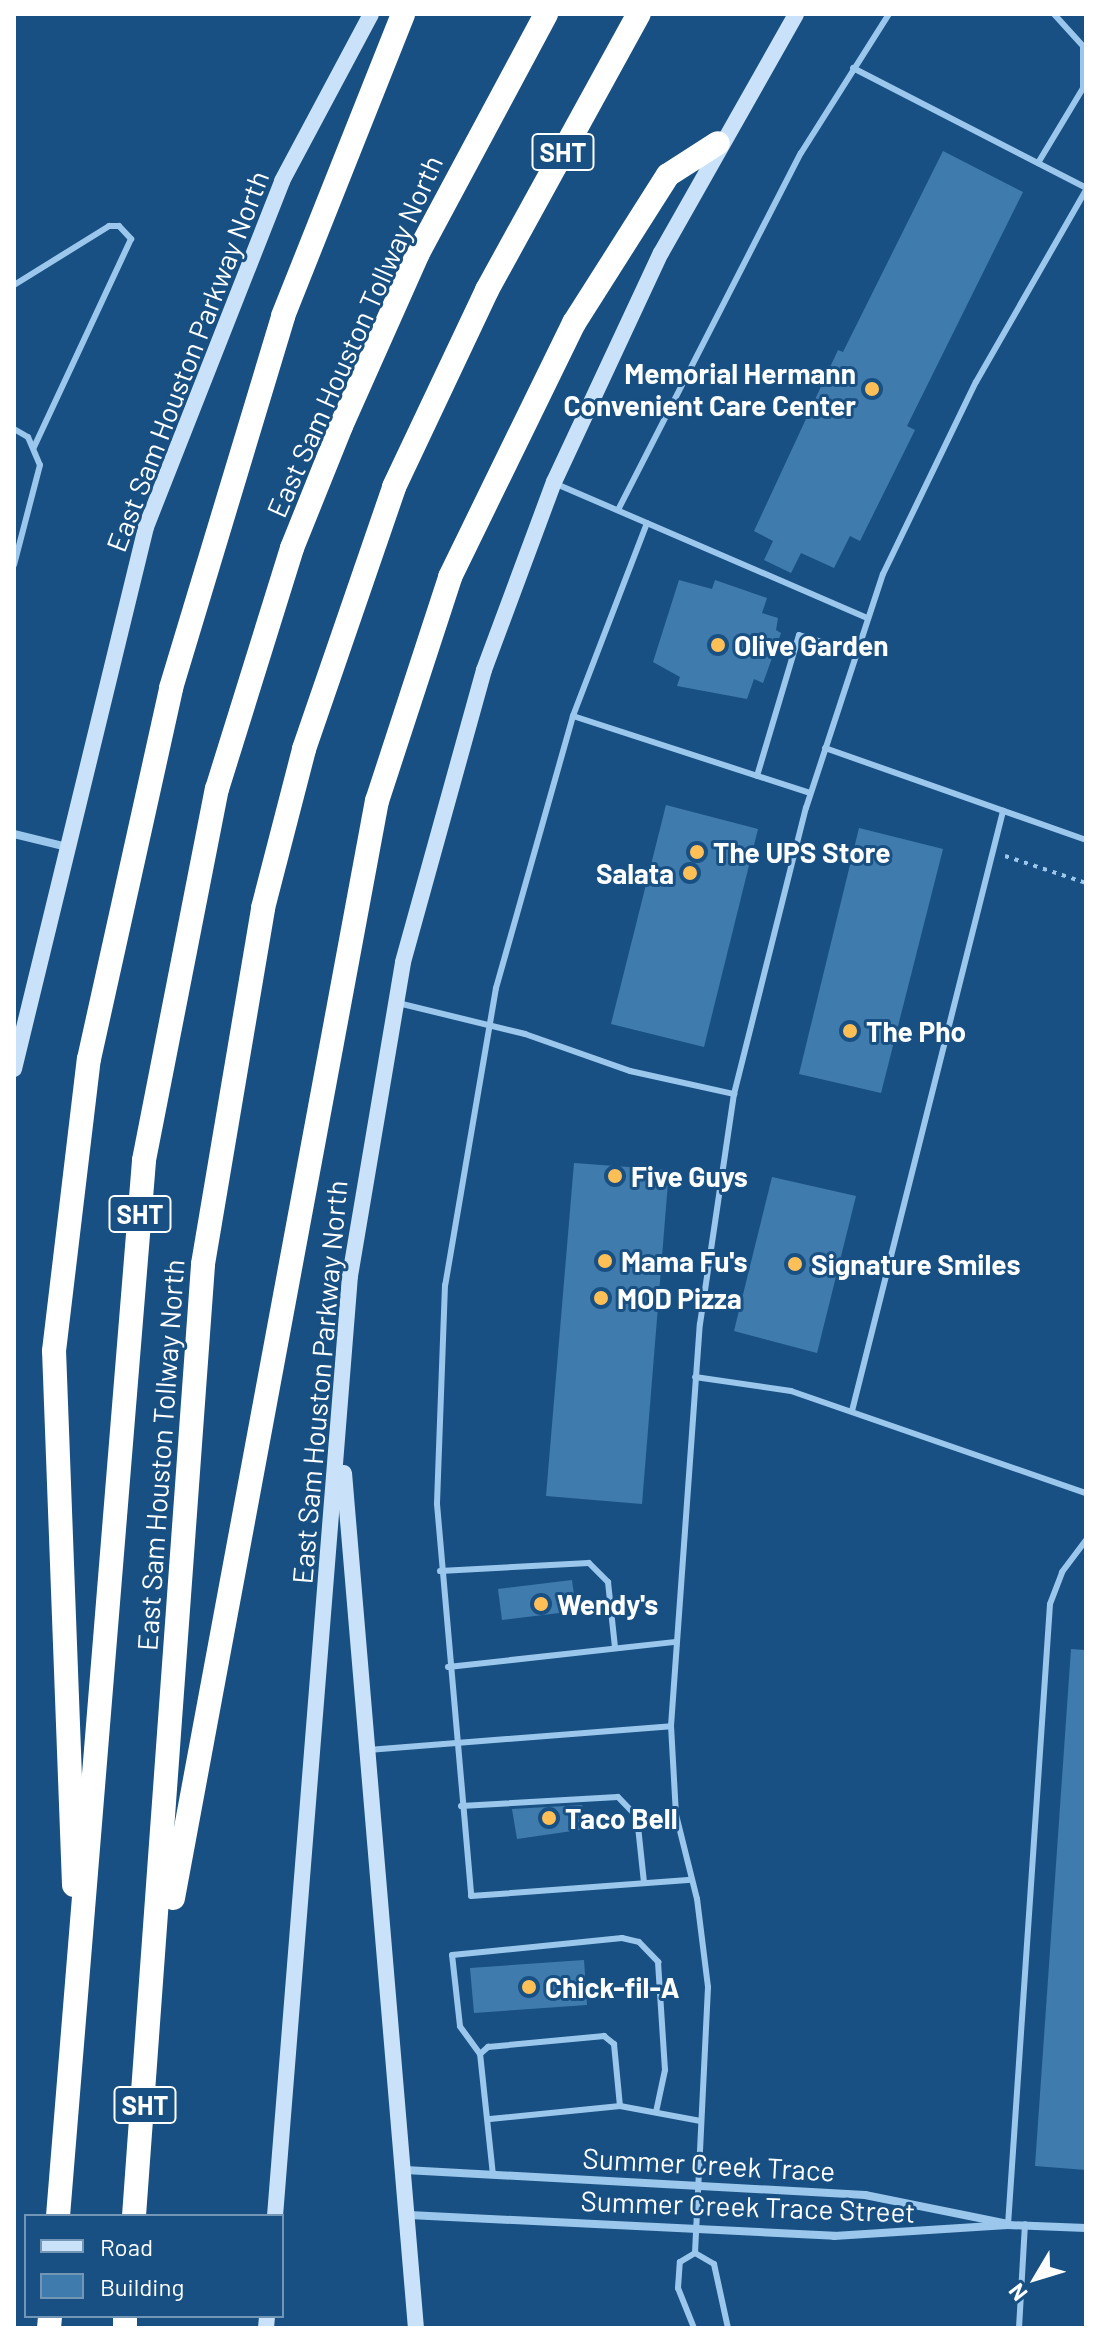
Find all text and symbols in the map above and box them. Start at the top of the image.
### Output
road number: SHT [531,130,595,174]
street label: East Sam Houston Tollway North [259,150,449,522]
street label: East Sam Houston Parkway North [99,166,275,556]
place label: Memorial Hermann Convenient Care Center [563,356,856,422]
marker: Memorial Hermann Convenient Care Center [863,380,881,398]
place label: Olive Garden [734,628,889,662]
marker: Olive Garden [709,636,727,654]
place label: The UPS Store [713,835,890,869]
marker: The UPS Store [688,843,706,861]
place label: Salata [596,856,674,890]
marker: Salata [681,864,699,882]
place label: The Pho [866,1014,966,1048]
marker: The Pho [841,1022,859,1040]
place label: Five Guys [631,1159,748,1193]
marker: Five Guys [606,1167,624,1185]
street label: East Sam Houston Parkway North [285,1179,353,1585]
road number: SHT [108,1192,172,1236]
place label: Mama Fu's [621,1244,748,1278]
place label: Signature Smiles [811,1247,1020,1281]
marker: Mama Fu's [596,1252,614,1270]
marker: Signature Smiles [786,1255,804,1273]
street label: East Sam Houston Tollway North [130,1258,190,1652]
place label: MOD Pizza [617,1281,742,1315]
marker: MOD Pizza [592,1289,610,1307]
place label: Wendy's [557,1587,658,1621]
marker: Wendy's [532,1595,550,1613]
place label: Taco Bell [565,1801,678,1835]
marker: Taco Bell [540,1809,558,1827]
place label: Chick-fil-A [545,1970,680,2004]
marker: Chick-fil-A [520,1978,538,1996]
road number: SHT [113,2083,177,2127]
street label: Summer Creek Trace [582,2141,836,2187]
street label: Summer Creek Trace Street [580,2183,916,2229]
legend [24,2214,284,2318]
text: Road [100,2232,153,2261]
north arrow [996,2238,1076,2318]
text: Building [100,2272,184,2301]
text: N [1002,2279,1032,2307]

